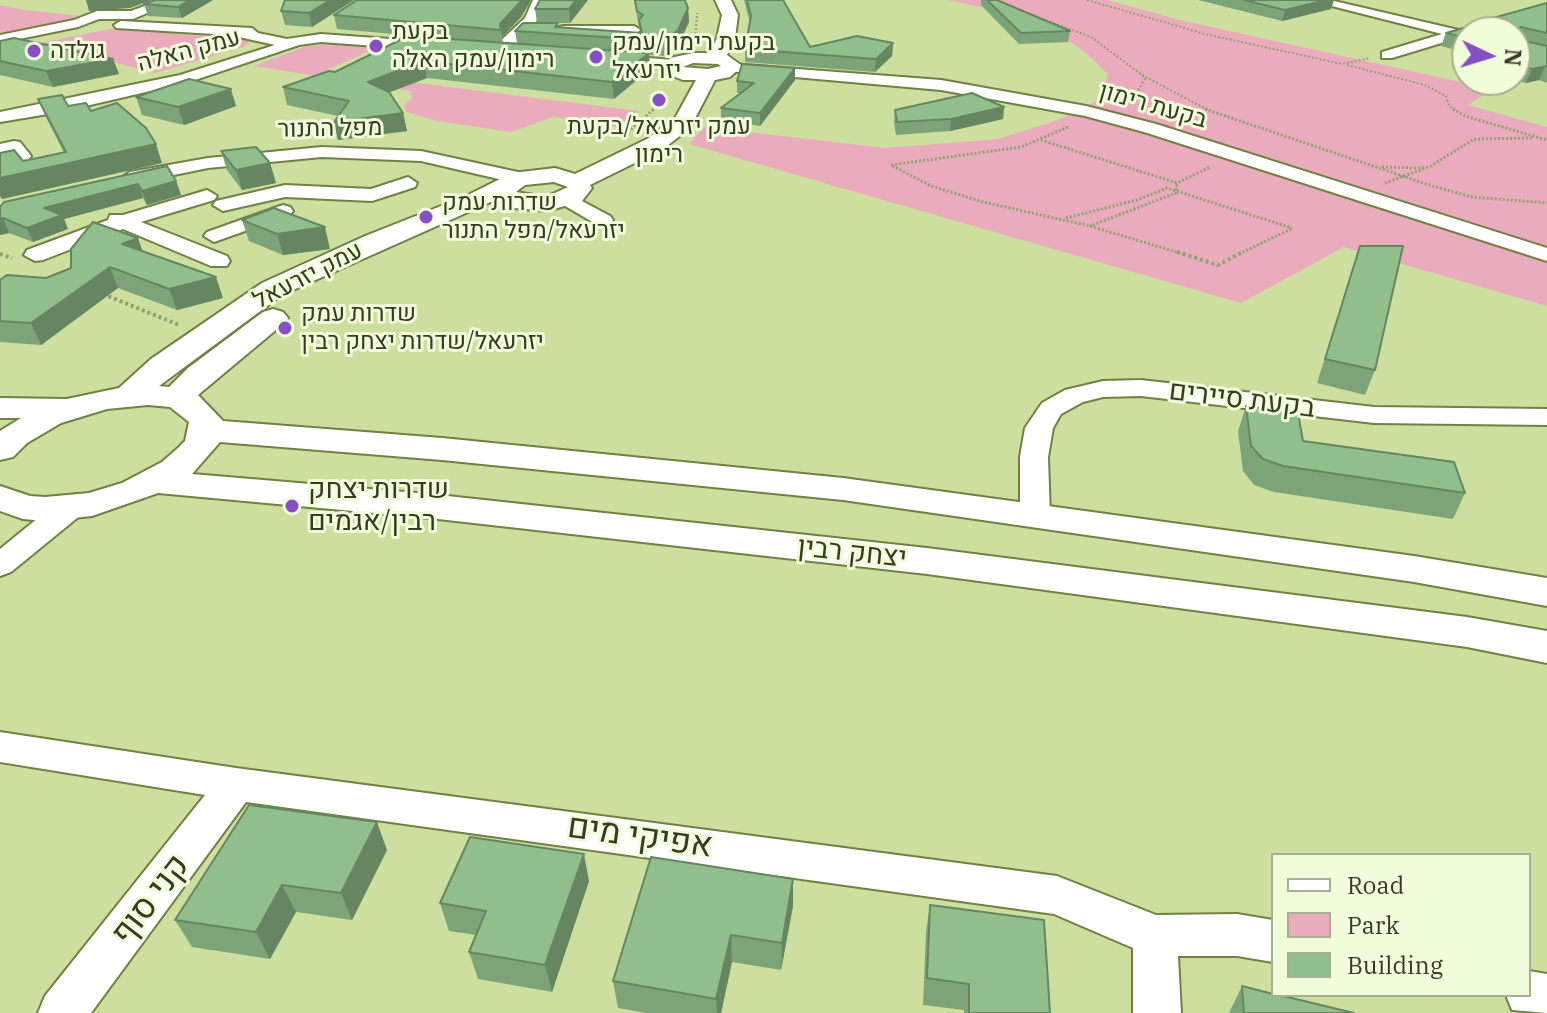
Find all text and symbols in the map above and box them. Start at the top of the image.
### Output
north arrow [1451,16,1531,96]
place label: בקעת רימון/עמק האלה [392,18,555,74]
street label: עמק האלה [134,23,244,79]
place label: בקעת רימון/עמק יזרעאל [612,29,775,85]
place label: גולדה [50,37,105,65]
marker: בקעת רימון/עמק האלה [367,37,385,55]
marker: גולדה [25,42,43,60]
marker: בקעת רימון/עמק יזרעאל [587,48,605,66]
text: N [1498,48,1529,67]
street label: בקעת רימון [1096,77,1210,135]
marker: עמק יזרעאל/בקעת רימון [650,91,668,109]
place label: עמק יזרעאל/בקעת רימון [567,113,751,169]
street label: מפל התנור [277,114,383,144]
place label: שדרות עמק יזרעאל/מפל התנור [442,189,625,245]
marker: שדרות עמק יזרעאל/מפל התנור [417,208,435,226]
street label: עמק יזרעאל [249,236,367,316]
place label: שדרות עמק יזרעאל/שדרות יצחק רבין [301,300,544,356]
marker: שדרות עמק יזרעאל/שדרות יצחק רבין [276,319,294,337]
street label: בקעת סיירים [1167,374,1317,426]
place label: שדרות יצחק רבין/אגמים [308,473,449,539]
marker: שדרות יצחק רבין/אגמים [283,497,301,515]
street label: יצחק רבין [796,531,908,575]
street label: אפיקי מים [565,807,715,867]
street label: קני סוף [103,847,199,953]
legend [1271,853,1531,997]
text: Road [1347,869,1404,901]
text: Park [1347,909,1399,941]
text: Building [1347,949,1443,981]

